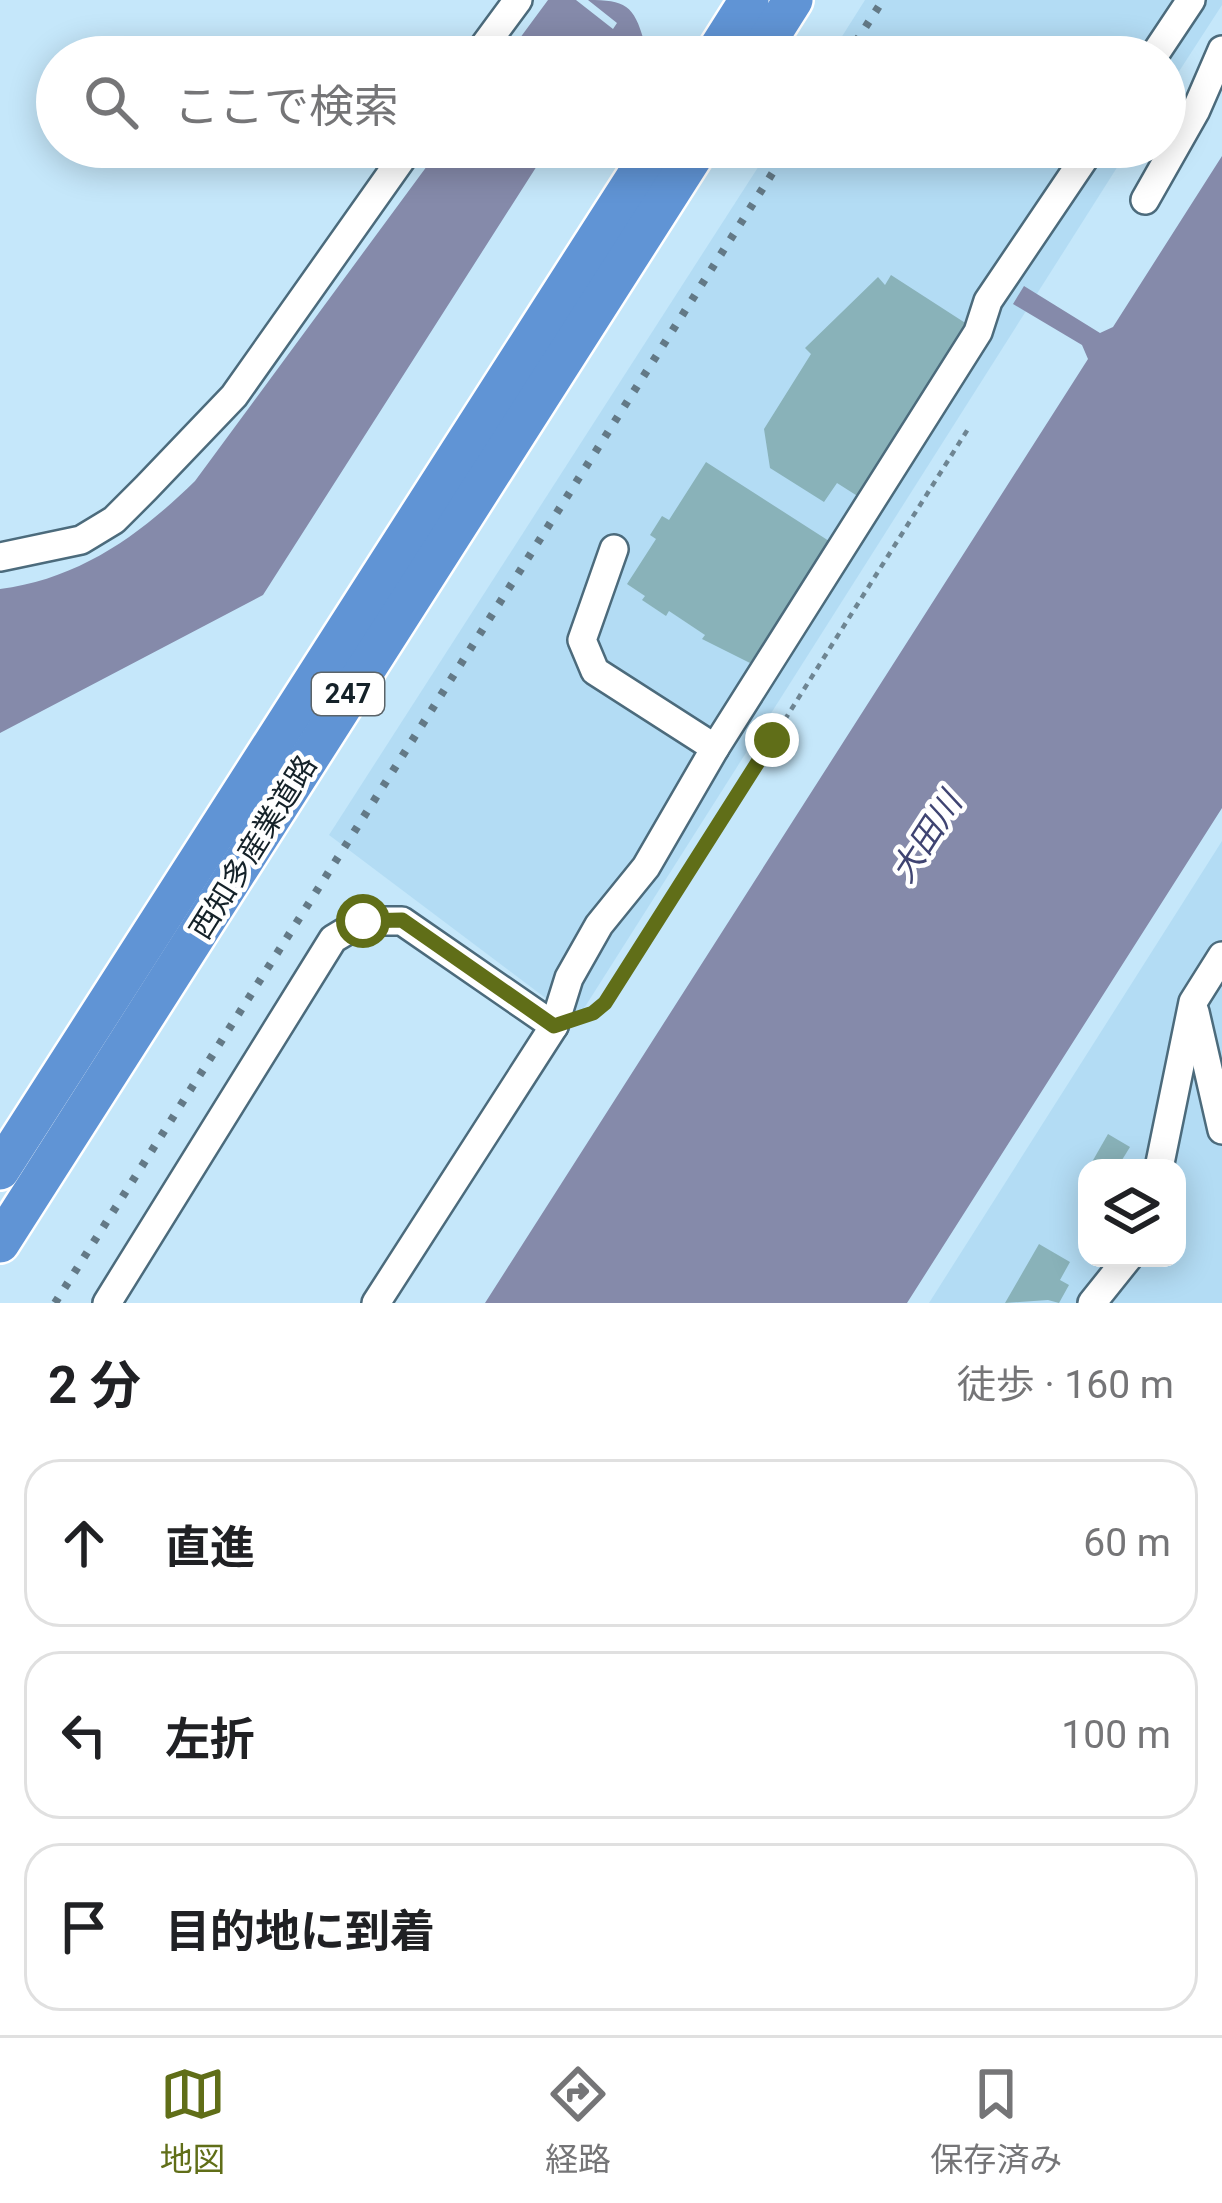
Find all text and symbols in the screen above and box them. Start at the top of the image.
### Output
search box [36,36,1186,168]
icon: search [78,69,144,135]
text: ここで検索 [174,80,399,133]
road number: 247 [312,673,384,715]
route end [745,713,799,767]
street label: 西知多産業道路 [183,749,323,945]
water label: 大田川 [883,782,971,889]
route start [336,894,390,948]
map controls [1078,1159,1186,1267]
button: layers [1078,1159,1186,1267]
text: 2 分 [48,1356,141,1415]
text: 徒歩 · 160 m [957,1362,1174,1408]
icon: ahead [51,1510,117,1576]
text: 60 m [1083,1520,1171,1566]
text: 直進 [165,1521,255,1574]
icon: left [51,1702,117,1768]
text: 100 m [1061,1712,1171,1758]
text: 左折 [165,1713,255,1766]
icon: arrive [51,1894,117,1960]
text: 目的地に到着 [165,1905,435,1958]
tab: 地図 [160,2061,226,2181]
tab: 経路 [545,2061,611,2181]
tab: 保存済み [930,2061,1062,2181]

